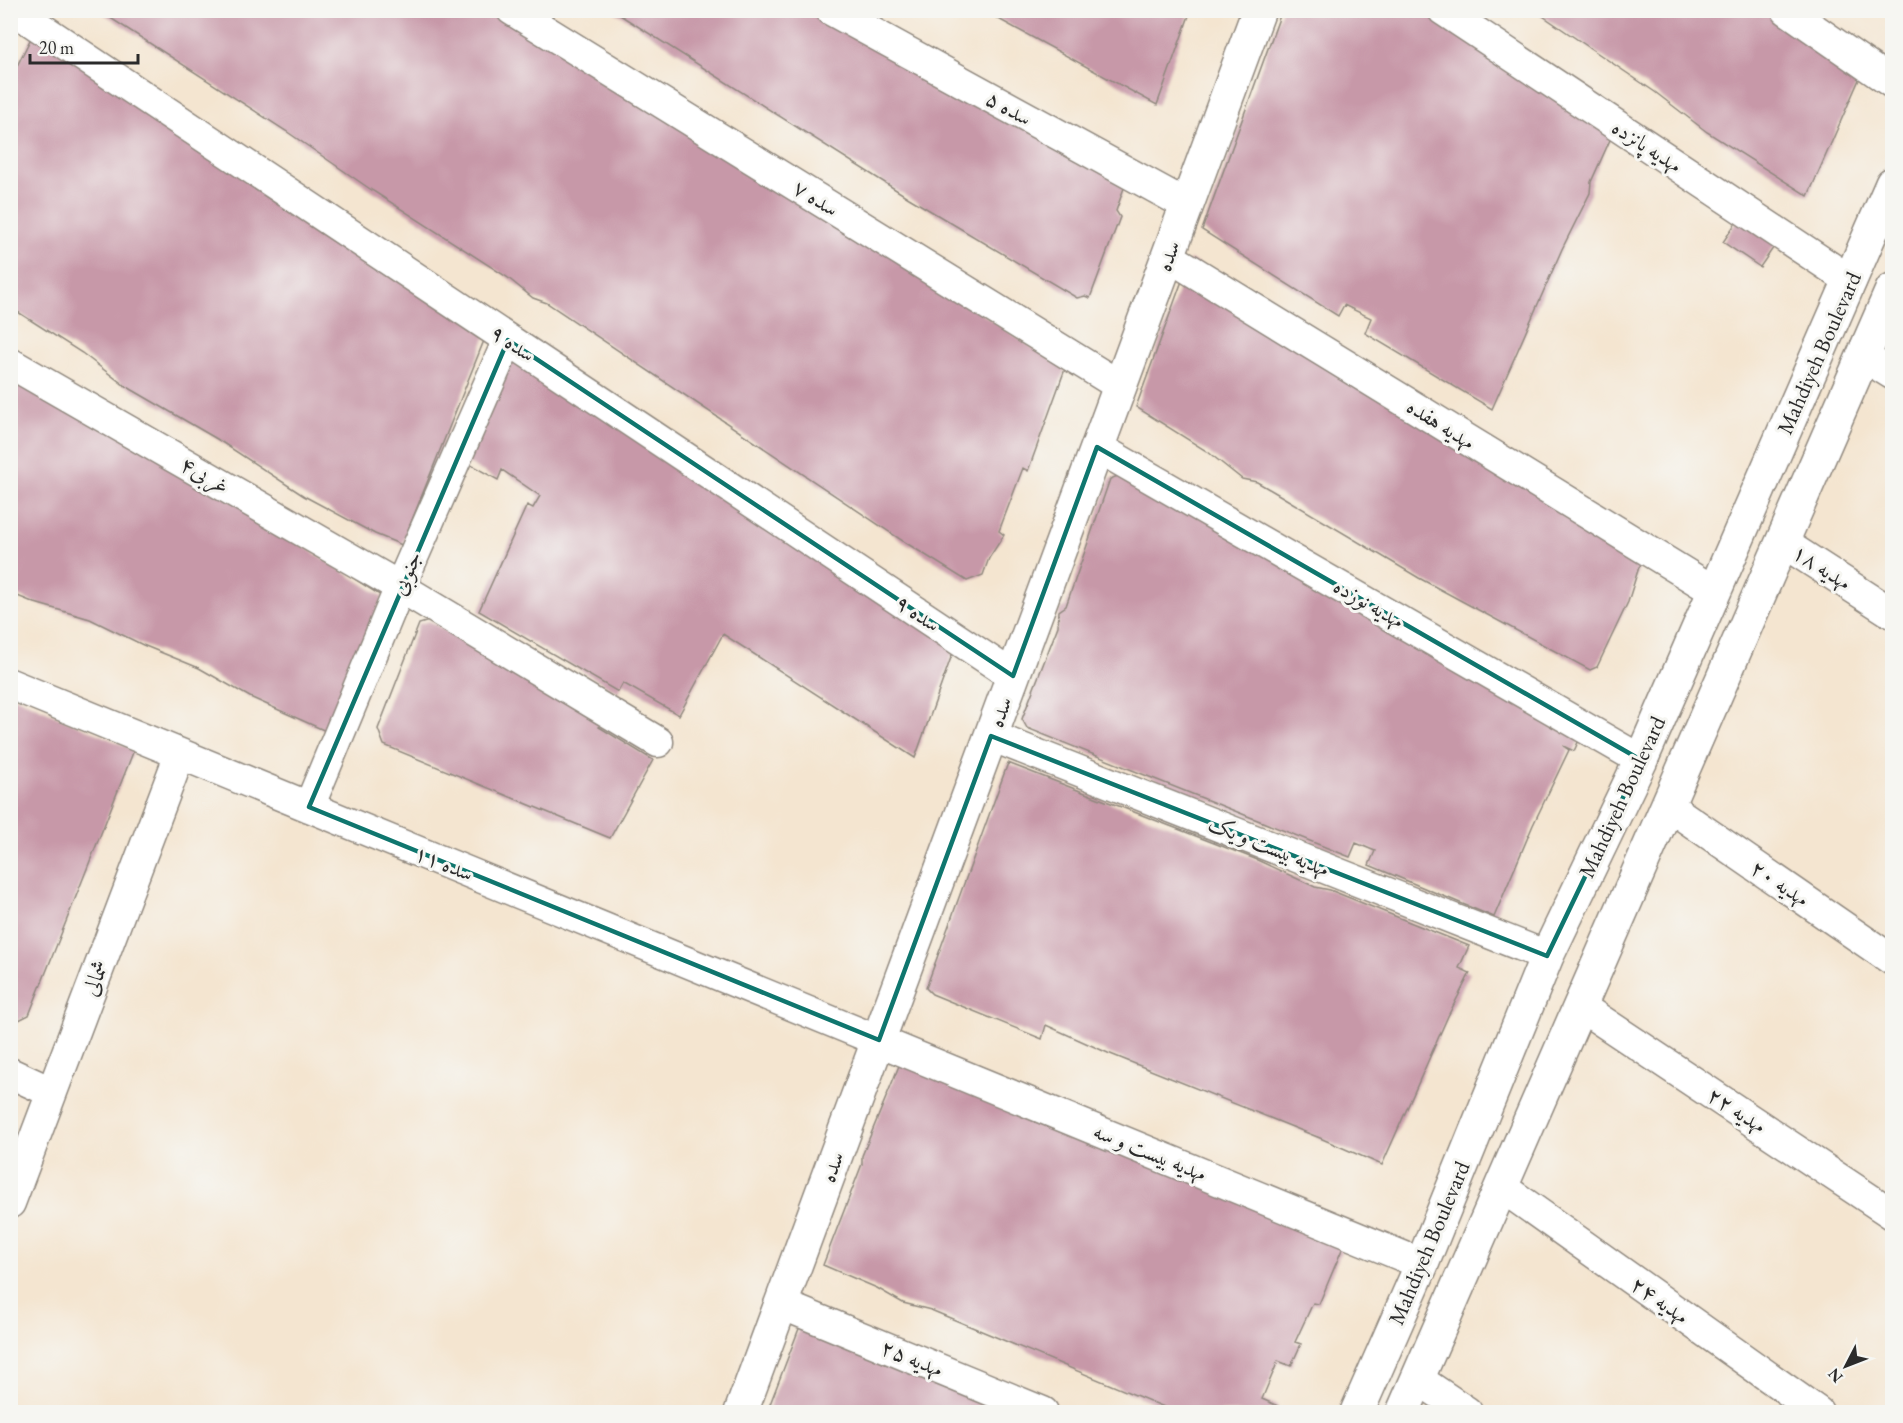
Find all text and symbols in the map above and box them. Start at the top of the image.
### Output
scale bar [30,27,138,65]
text: 20 m [39,36,74,59]
street label: سده ۵ [981,84,1037,132]
street label: مهدیه پانزده [1605,113,1688,181]
street label: سده ۷ [788,173,844,223]
street label: سده [1149,236,1187,276]
street label: Mahdiyeh Boulevard [1770,266,1868,439]
street label: سده ۹ [485,317,541,369]
street label: مهدیه هفده [1401,392,1481,456]
street label: غربی۴ [174,449,235,502]
street label: مهدیه ۱۸ [1787,537,1857,597]
street label: جنوبی [384,546,430,600]
street label: مهدیه نوزده [1328,571,1410,635]
street label: سده ۹ [890,587,946,639]
street label: سده [981,692,1019,732]
street label: Mahdiyeh Boulevard [1572,711,1673,883]
street label: مهدیه بیست و یک [1204,809,1334,883]
street label: سده ۱۱ [410,838,478,888]
street label: مهدیه ۲۰ [1745,853,1815,913]
street label: شمالی [75,956,115,1000]
street label: مهدیه ۲۲ [1702,1080,1772,1140]
street label: مهدیه بیست و سه [1089,1116,1211,1188]
street label: سده [813,1147,851,1187]
street label: Mahdiyeh Boulevard [1381,1156,1477,1329]
street label: مهدیه ۲۴ [1625,1270,1695,1330]
street label: مهدیه ۲۵ [877,1332,947,1384]
north arrow [1816,1336,1876,1396]
text: N [1823,1364,1847,1388]

